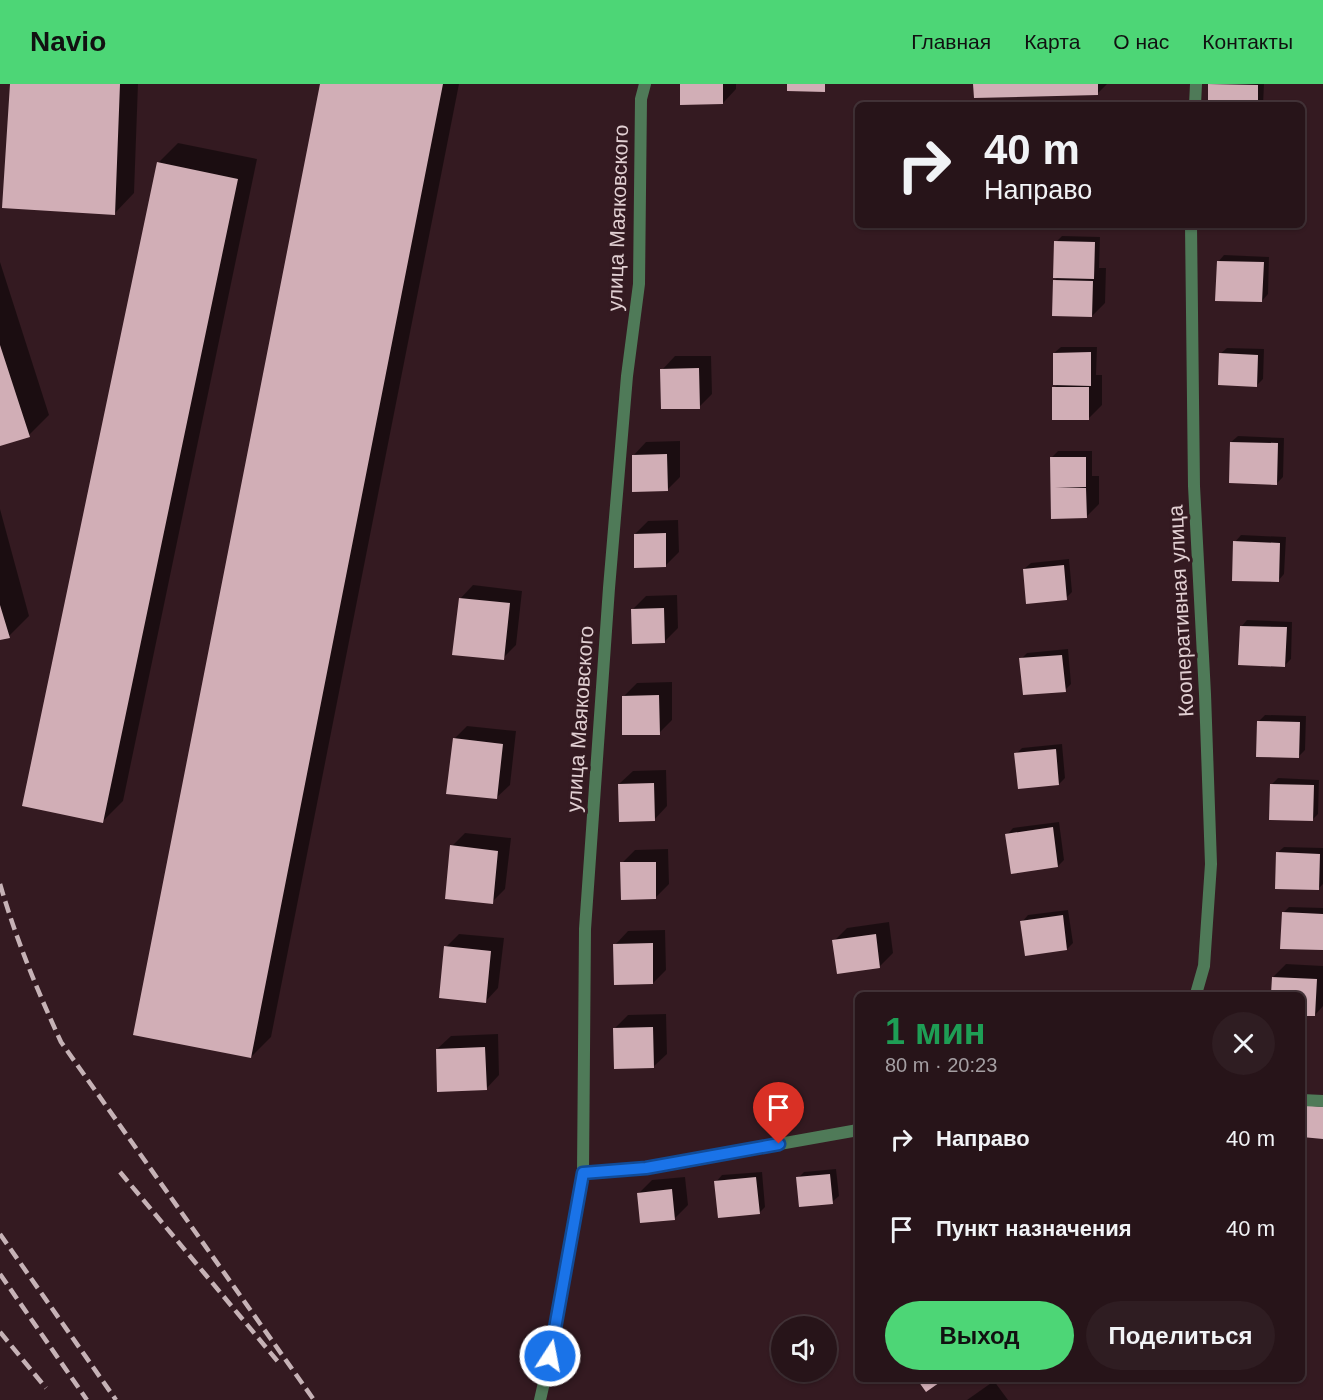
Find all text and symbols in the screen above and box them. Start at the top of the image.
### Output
text: Navio [30,26,106,57]
text: Главная [911,30,991,53]
text: Карта [1024,30,1080,53]
text: О нас [1113,30,1169,53]
text: Контакты [1202,30,1293,53]
street label: улица Маяковского [603,124,632,312]
icon: right [885,126,963,204]
text: 40 m [984,126,1080,173]
text: Направо [984,175,1092,205]
street label: Кооперативная улица [1163,504,1198,718]
street label: улица Маяковского [562,625,597,813]
text: 1 мин [885,1011,986,1052]
button: close [1212,1012,1275,1075]
text: 80 m · 20:23 [885,1054,997,1076]
pin [753,1082,804,1144]
icon: arrive [762,1091,795,1124]
icon: right [885,1123,918,1156]
text: Направо [936,1126,1030,1151]
text: 40 m [1226,1126,1275,1151]
icon: arrive [885,1213,918,1246]
text: Пункт назначения [936,1216,1132,1241]
text: 40 m [1226,1216,1275,1241]
button: Выход [885,1301,1074,1370]
button: Поделиться [1086,1301,1275,1370]
map controls [771,1316,837,1382]
button: sound [771,1316,837,1382]
position arrow [518,1324,582,1388]

